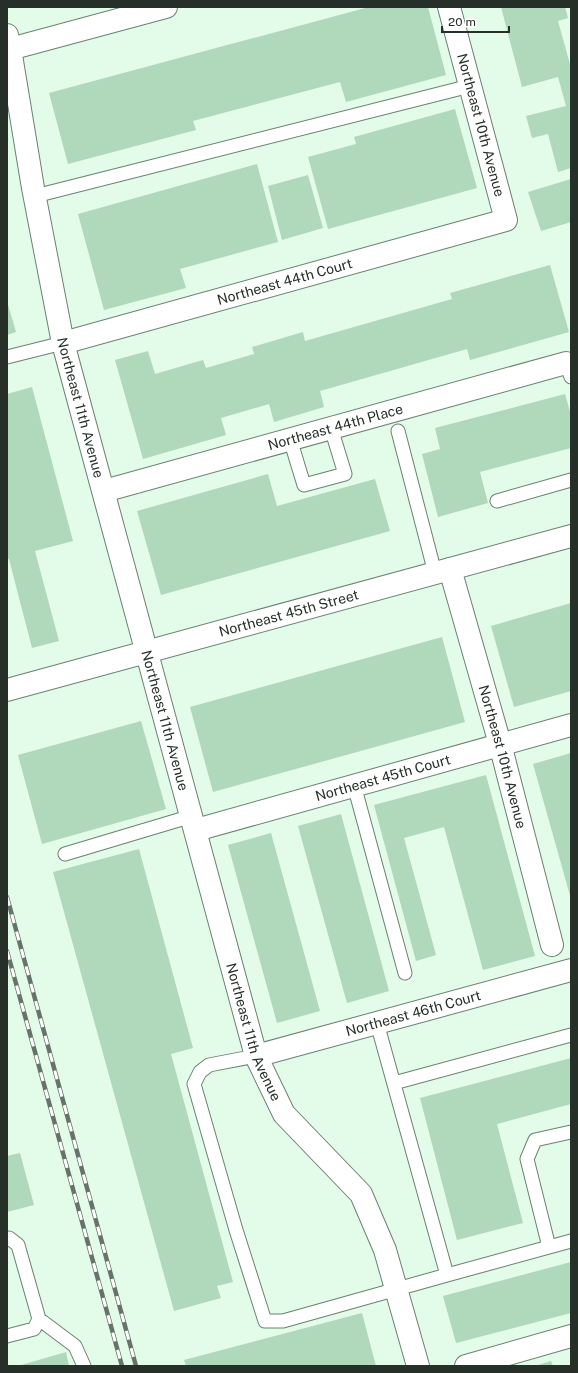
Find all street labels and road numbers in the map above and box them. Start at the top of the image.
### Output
street label: Northeast 10th Avenue [454,52,508,198]
street label: Northeast 44th Court [215,255,354,308]
street label: Northeast 11th Avenue [54,336,107,480]
street label: Northeast 44th Place [266,401,405,453]
street label: Northeast 45th Street [217,586,360,640]
street label: Northeast 11th Avenue [138,648,192,792]
street label: Northeast 10th Avenue [476,683,530,830]
street label: Northeast 45th Court [313,751,452,804]
street label: Northeast 11th Avenue [223,961,284,1103]
street label: Northeast 46th Court [344,987,483,1039]

